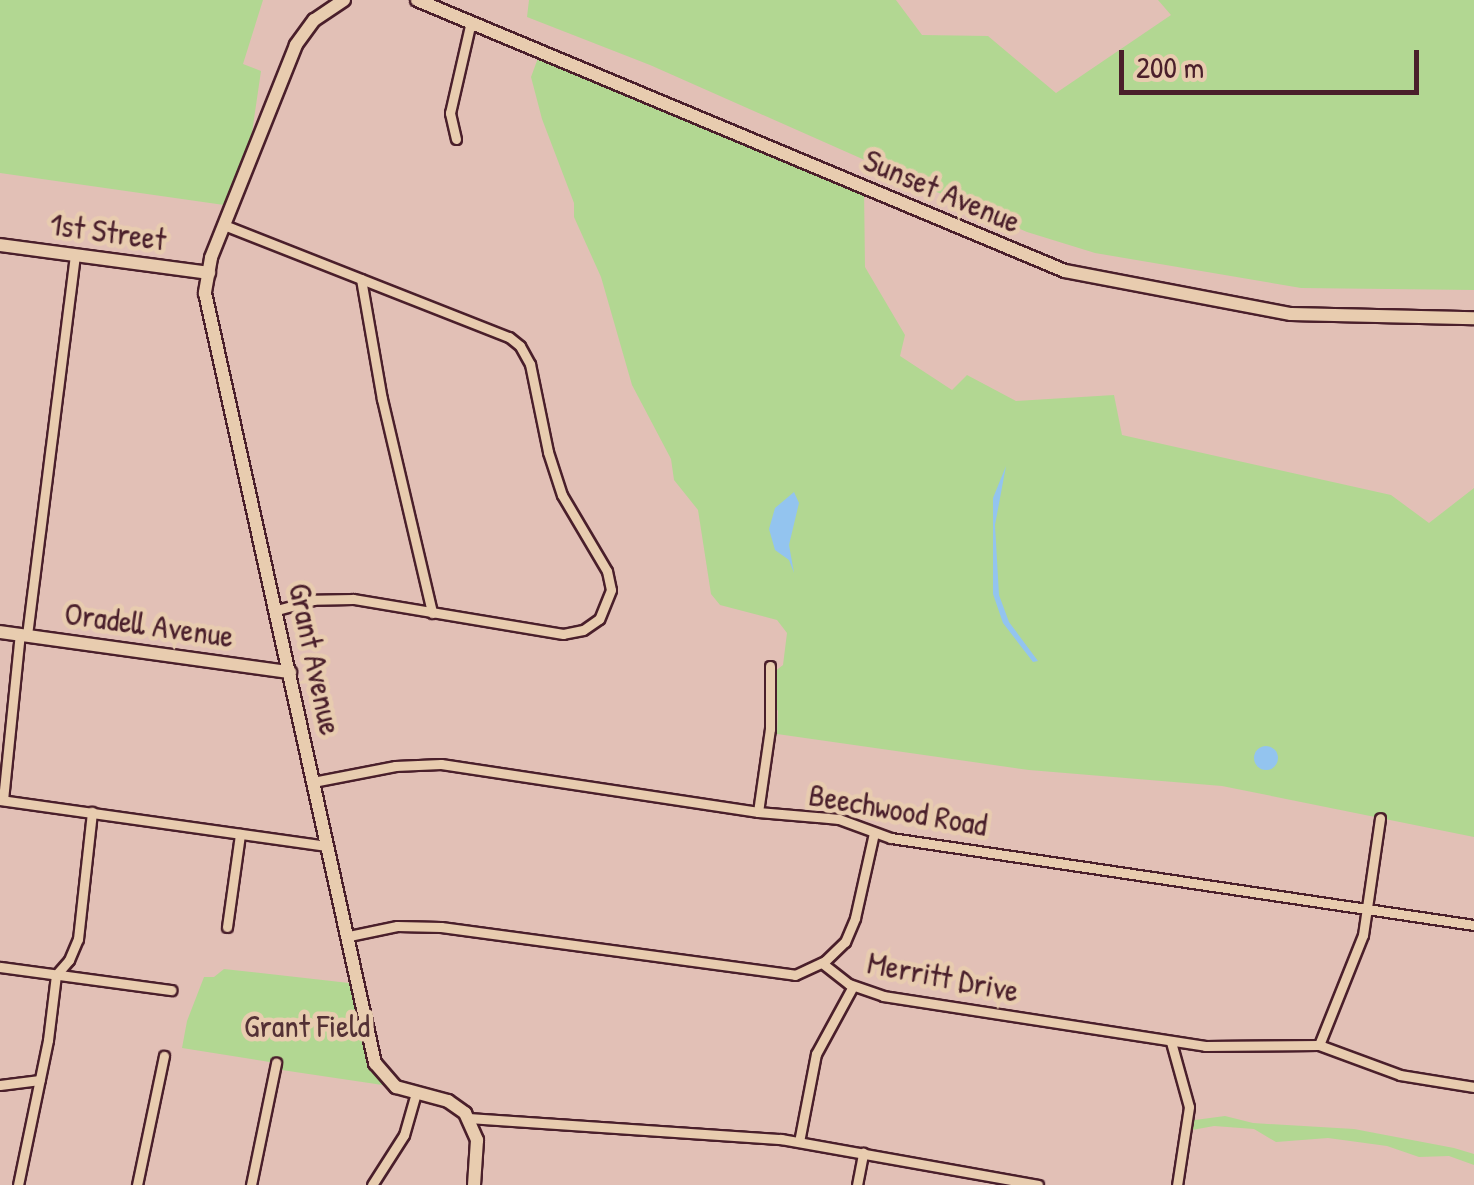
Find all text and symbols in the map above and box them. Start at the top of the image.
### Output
scale bar [1124,30,1424,92]
text: 200 m [1136,47,1204,87]
street label: Sunset Avenue [858,141,1026,241]
street label: 1st Street [47,205,169,259]
street label: Grant Avenue [280,580,350,738]
street label: Oradell Avenue [62,594,236,656]
street label: Beechwood Road [806,775,990,845]
street label: Merritt Drive [864,944,1022,1010]
park label: Grant Field [244,1007,370,1045]

